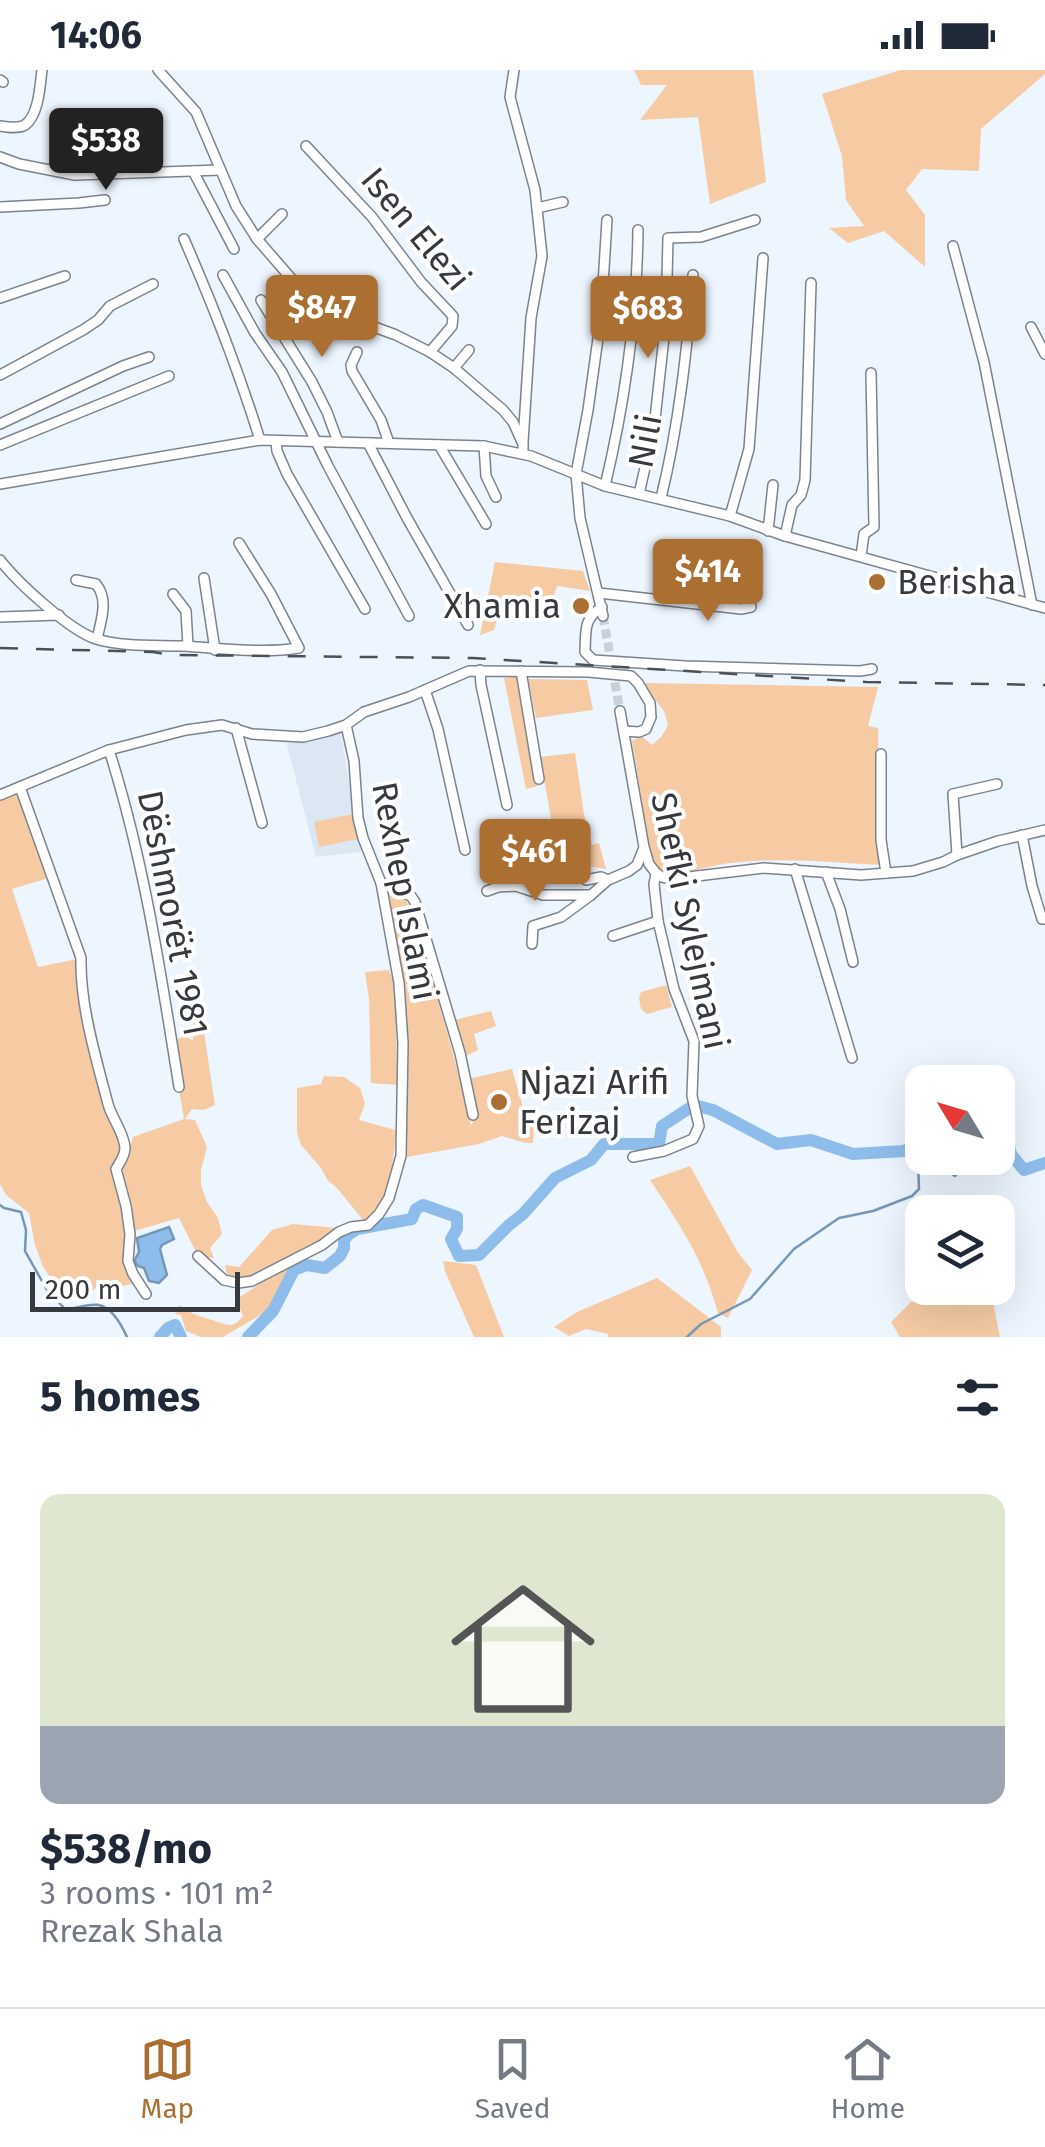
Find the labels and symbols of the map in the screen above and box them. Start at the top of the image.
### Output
pin: $538 [47,108,165,193]
street label: Isen Elezi [352,159,480,299]
pin: $847 [263,275,381,360]
pin: $683 [589,276,707,361]
street label: Nili [619,411,671,471]
pin: $414 [649,539,767,624]
place label: Berisha [897,561,1017,603]
marker: Berisha [866,571,888,593]
place label: Xhamia [444,585,561,627]
marker: Xhamia [570,595,592,617]
street label: Rexhep Islami [363,778,447,1004]
street label: Dëshmorët 1981 [129,787,217,1039]
street label: Shefki Sylejmani [642,789,738,1053]
pin: $461 [476,819,594,904]
place label: Njazi Arifi Ferizaj [519,1061,670,1143]
north arrow [905,1065,1015,1175]
marker: Njazi Arifi Ferizaj [488,1091,510,1113]
scale bar [30,1267,240,1312]

